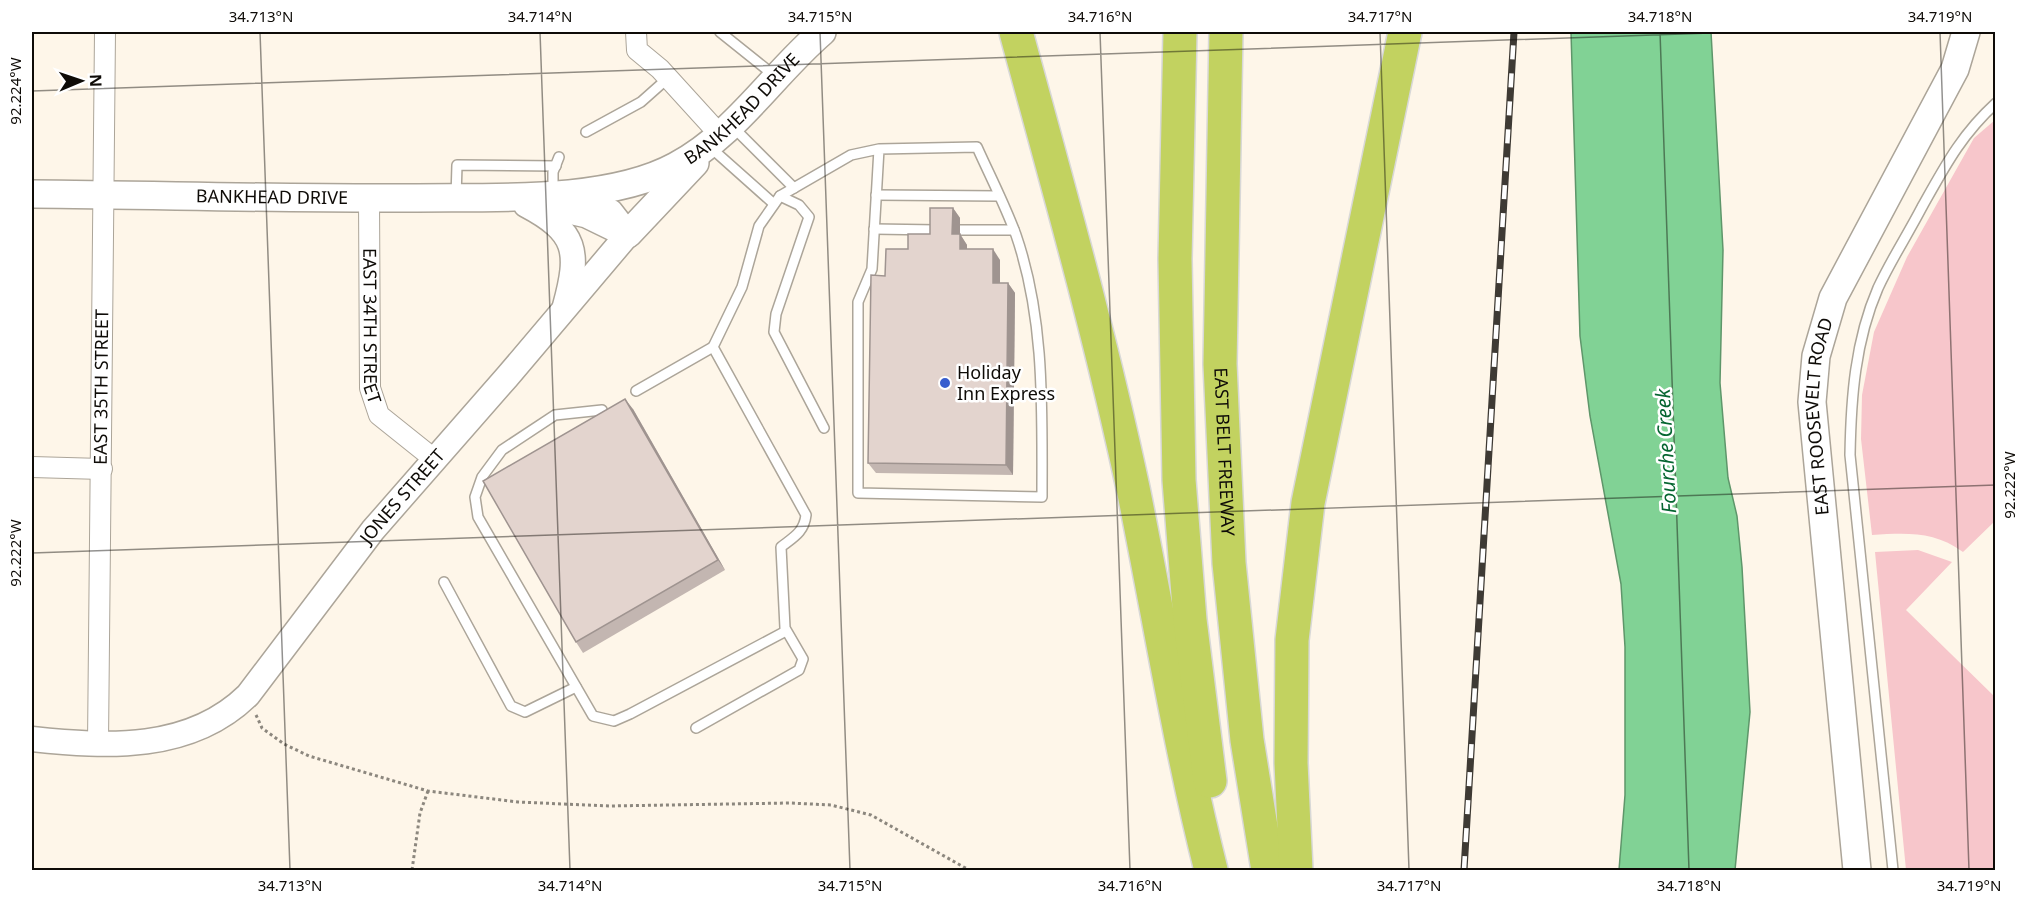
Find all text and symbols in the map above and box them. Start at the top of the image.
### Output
text: 34.713°N [229,6,293,26]
text: 34.714°N [508,6,572,26]
text: 34.715°N [788,6,852,26]
text: 34.716°N [1068,6,1132,26]
text: 34.717°N [1348,6,1412,26]
text: 34.718°N [1628,6,1692,26]
text: 34.719°N [1908,6,1972,26]
street label: BANKHEAD DRIVE [679,47,804,170]
north arrow [51,51,111,111]
text: 92.224°W [5,57,25,125]
text: N [85,74,107,87]
street label: BANKHEAD DRIVE [196,183,348,209]
street label: EAST 34TH STREET [358,248,387,407]
street label: EAST 35TH STREET [88,309,113,465]
street label: EAST ROOSEVELT ROAD [1799,315,1838,517]
place label: Holiday Inn Express [957,360,1055,405]
street label: EAST BELT FREEWAY [1209,367,1241,538]
marker: Holiday Inn Express [938,376,952,390]
water label: Fourche Creek [1649,387,1682,514]
street label: JONES STREET [353,443,450,550]
text: 92.222°W [1999,451,2019,519]
text: 92.222°W [5,519,25,587]
text: 34.713°N [258,875,322,895]
text: 34.714°N [538,875,602,895]
text: 34.715°N [818,875,882,895]
text: 34.716°N [1098,875,1162,895]
text: 34.717°N [1377,875,1441,895]
text: 34.718°N [1657,875,1721,895]
text: 34.719°N [1937,875,2001,895]

